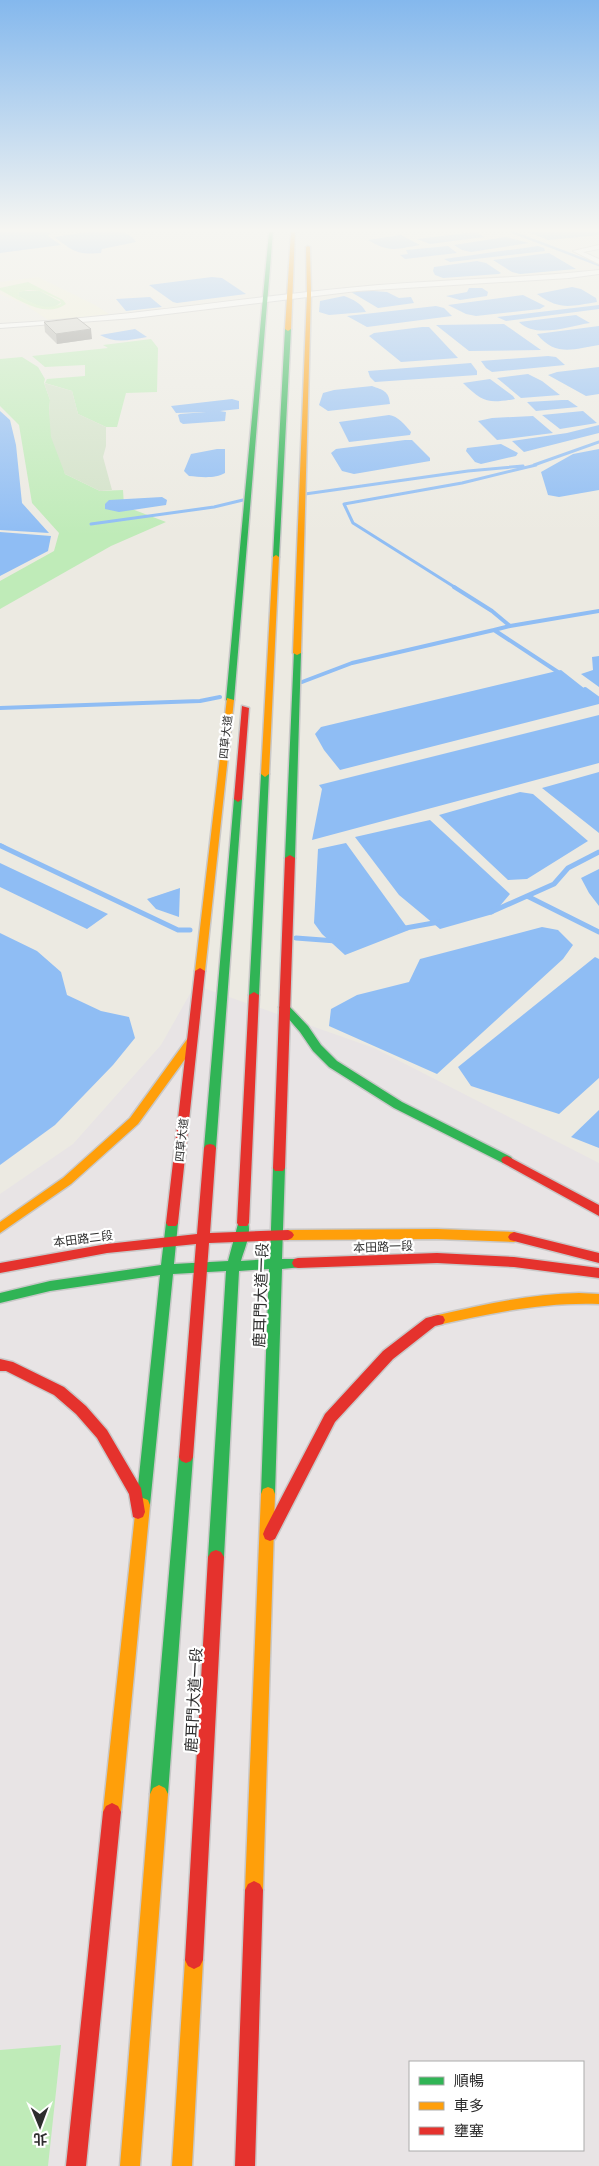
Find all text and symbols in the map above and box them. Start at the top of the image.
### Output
street label: 四草大道 [216,714,234,760]
street label: 四草大道 [172,1117,190,1163]
street label: 本田路二段 [52,1227,114,1249]
street label: 本田路一段 [353,1238,413,1254]
street label: 鹿耳門大道一段 [249,1242,271,1348]
street label: 鹿耳門大道一段 [181,1647,205,1753]
legend [409,2061,584,2151]
text: 順暢 [454,2071,484,2089]
text: 車多 [454,2096,484,2114]
north arrow [15,2101,65,2151]
text: 壅塞 [454,2121,484,2139]
text: 北 [33,2131,47,2148]

